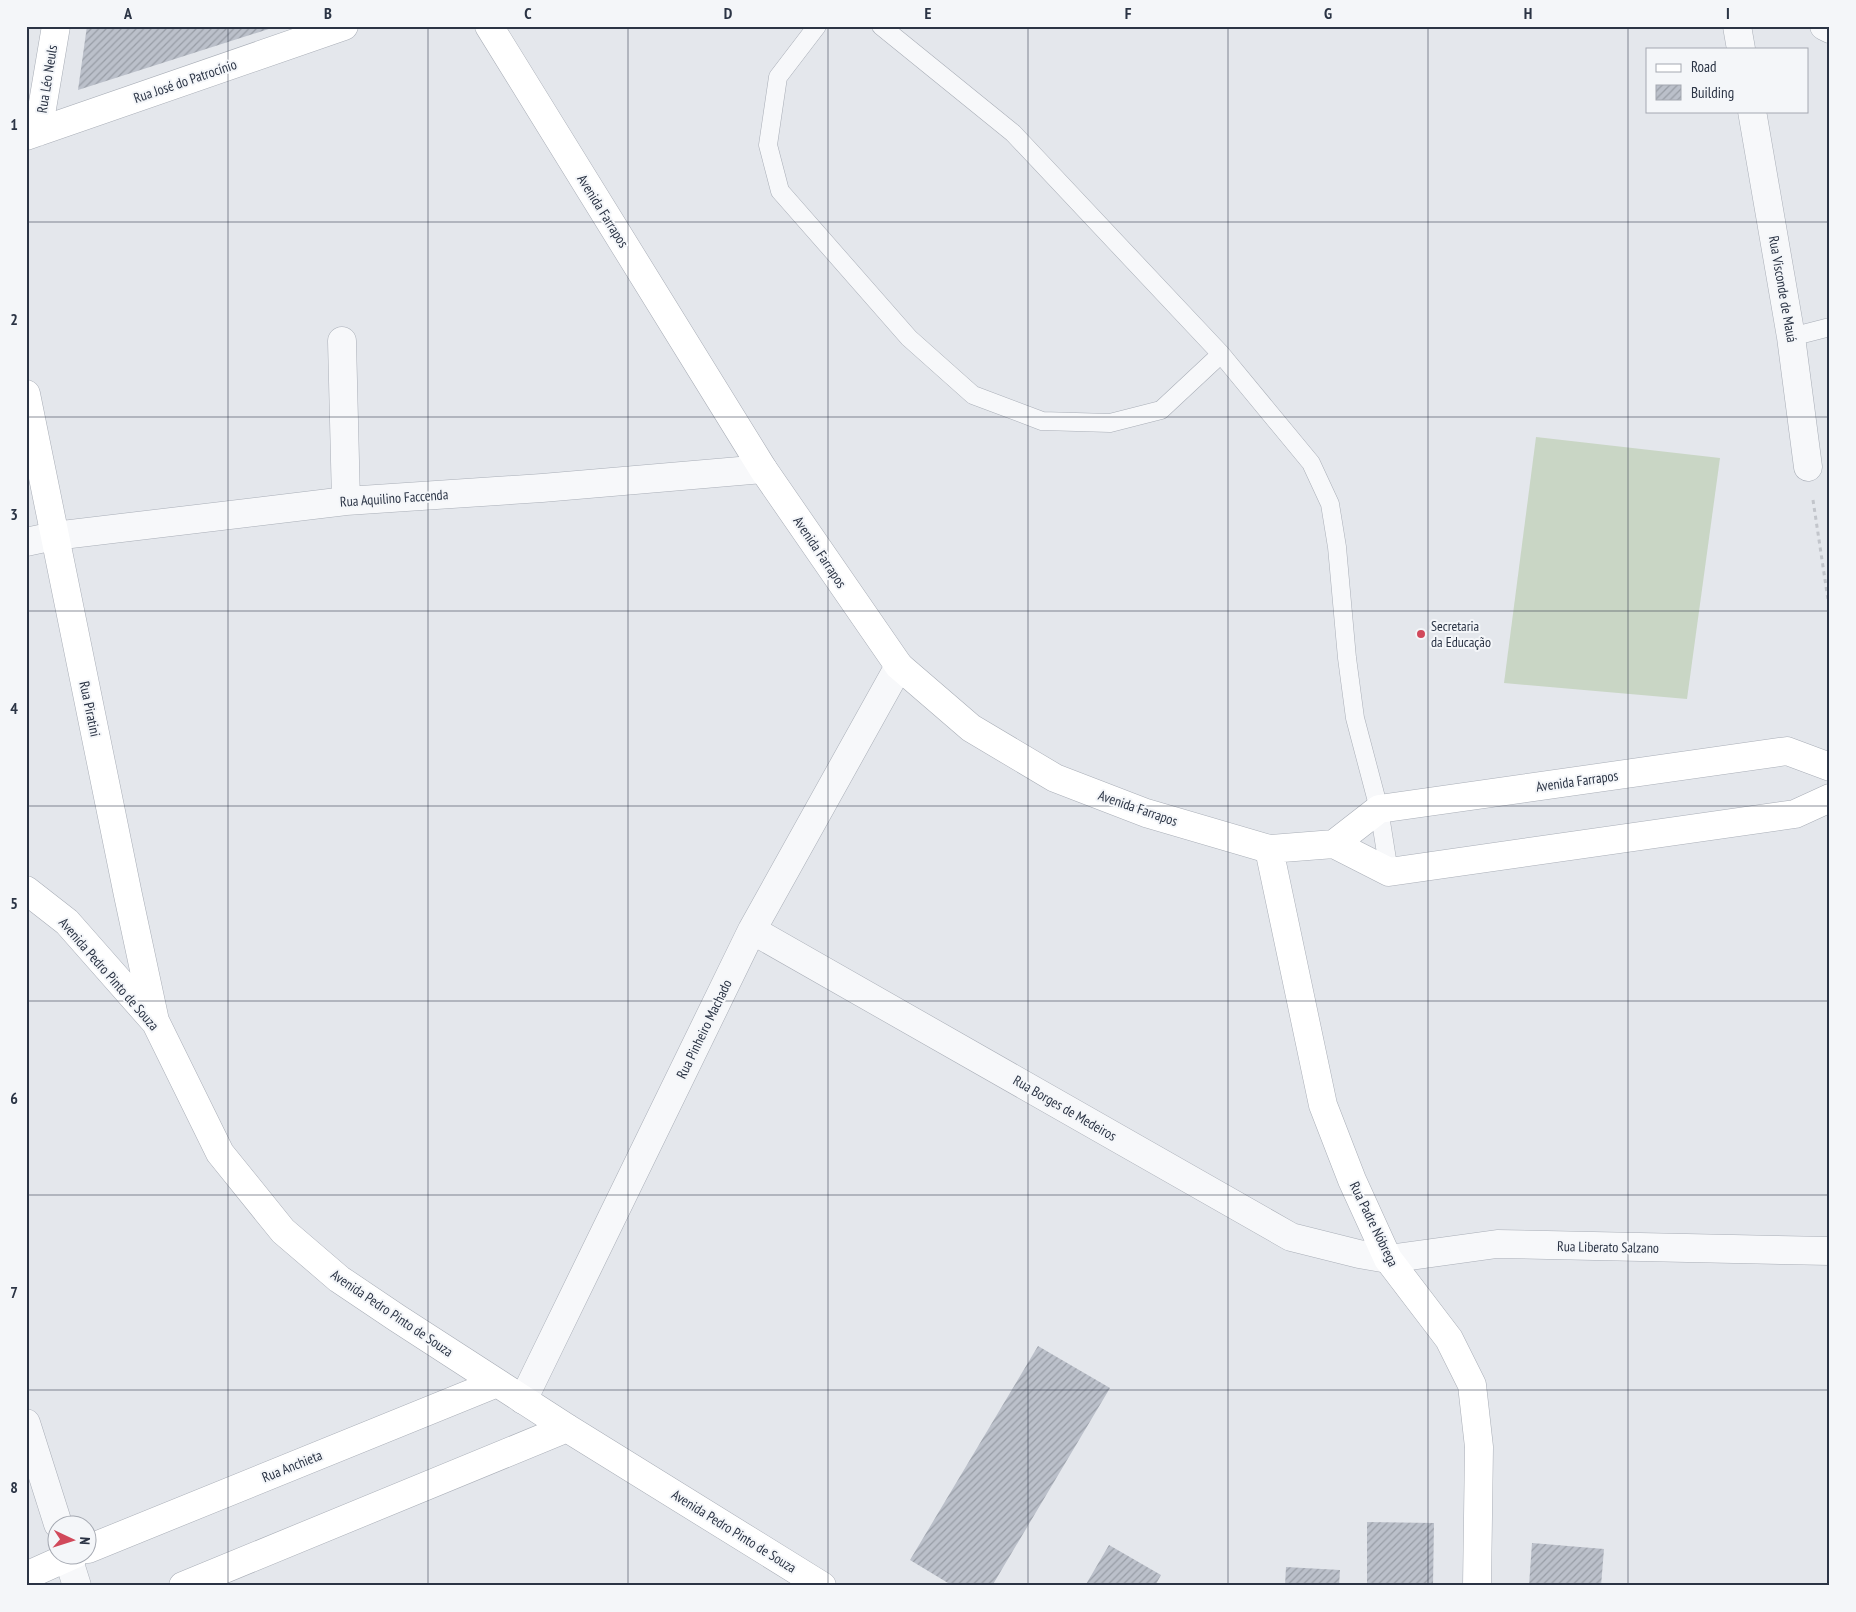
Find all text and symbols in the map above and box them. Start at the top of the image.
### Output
text: A [123,3,133,23]
text: B [324,3,332,23]
text: C [524,3,532,23]
text: D [724,3,733,23]
text: E [925,3,932,23]
text: F [1125,3,1132,23]
text: G [1324,3,1332,23]
text: H [1524,3,1532,23]
text: I [1726,3,1730,23]
street label: Rua Léo Neuls [33,43,61,114]
legend [1646,48,1808,112]
street label: Rua José do Patrocínio [131,55,239,107]
text: Road [1691,57,1717,76]
text: Building [1691,83,1734,102]
text: 1 [10,114,18,134]
street label: Avenida Farrapos [573,171,633,251]
street label: Rua Visconde de Mauá [1765,234,1801,344]
text: 2 [10,309,18,329]
street label: Rua Aquilino Faccenda [339,485,449,511]
text: 3 [10,504,18,524]
street label: Avenida Farrapos [789,513,851,592]
place label: Secretaria da Educação [1431,617,1491,651]
marker: Secretaria da Educação [1415,628,1427,640]
street label: Rua Piratini [75,680,105,738]
text: 4 [10,698,18,718]
street label: Avenida Farrapos [1535,766,1619,796]
street label: Avenida Farrapos [1096,786,1180,830]
text: 5 [10,893,18,913]
street label: Avenida Pedro Pinto de Souza [55,914,163,1034]
street label: Rua Pinheiro Machado [672,976,736,1082]
street label: Rua Borges de Medeiros [1010,1071,1120,1145]
text: 6 [10,1088,18,1108]
street label: Rua Padre Nóbrega [1346,1179,1402,1269]
street label: Rua Liberato Salzano [1557,1237,1659,1257]
street label: Avenida Pedro Pinto de Souza [327,1265,457,1361]
text: 7 [10,1282,18,1302]
street label: Rua Anchieta [259,1446,325,1486]
text: 8 [10,1477,18,1497]
street label: Avenida Pedro Pinto de Souza [668,1485,800,1577]
north arrow [48,1514,98,1564]
text: N [76,1537,94,1545]

